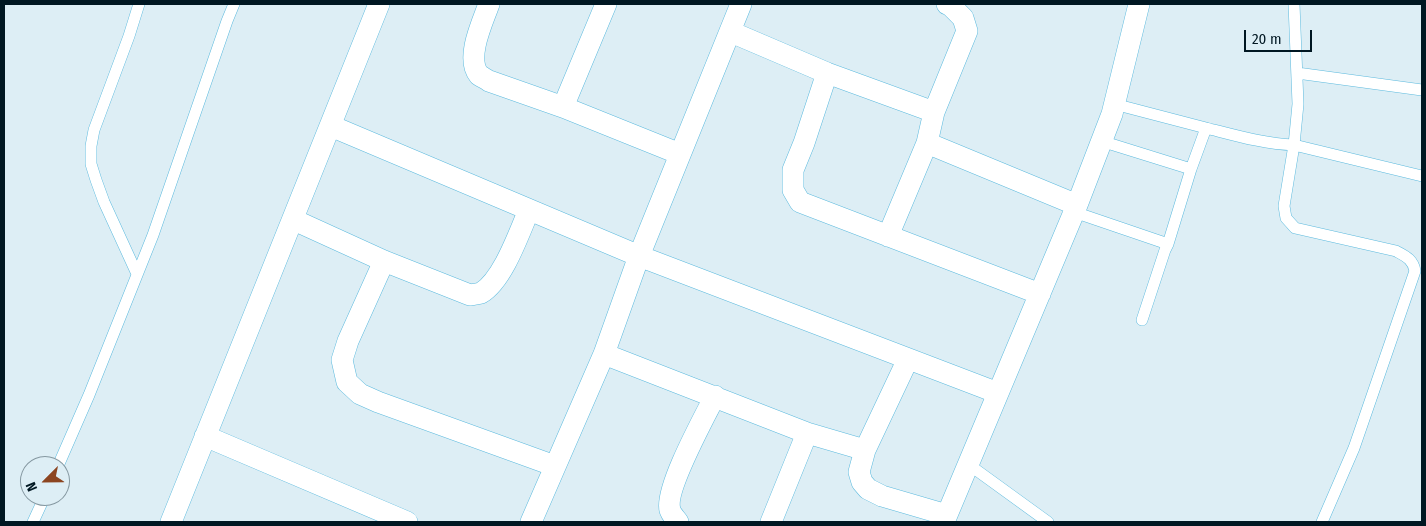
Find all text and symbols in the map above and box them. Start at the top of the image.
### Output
scale bar [1246,20,1314,52]
text: 20 m [1252,30,1282,48]
north arrow [20,456,70,506]
text: N [22,479,41,494]

